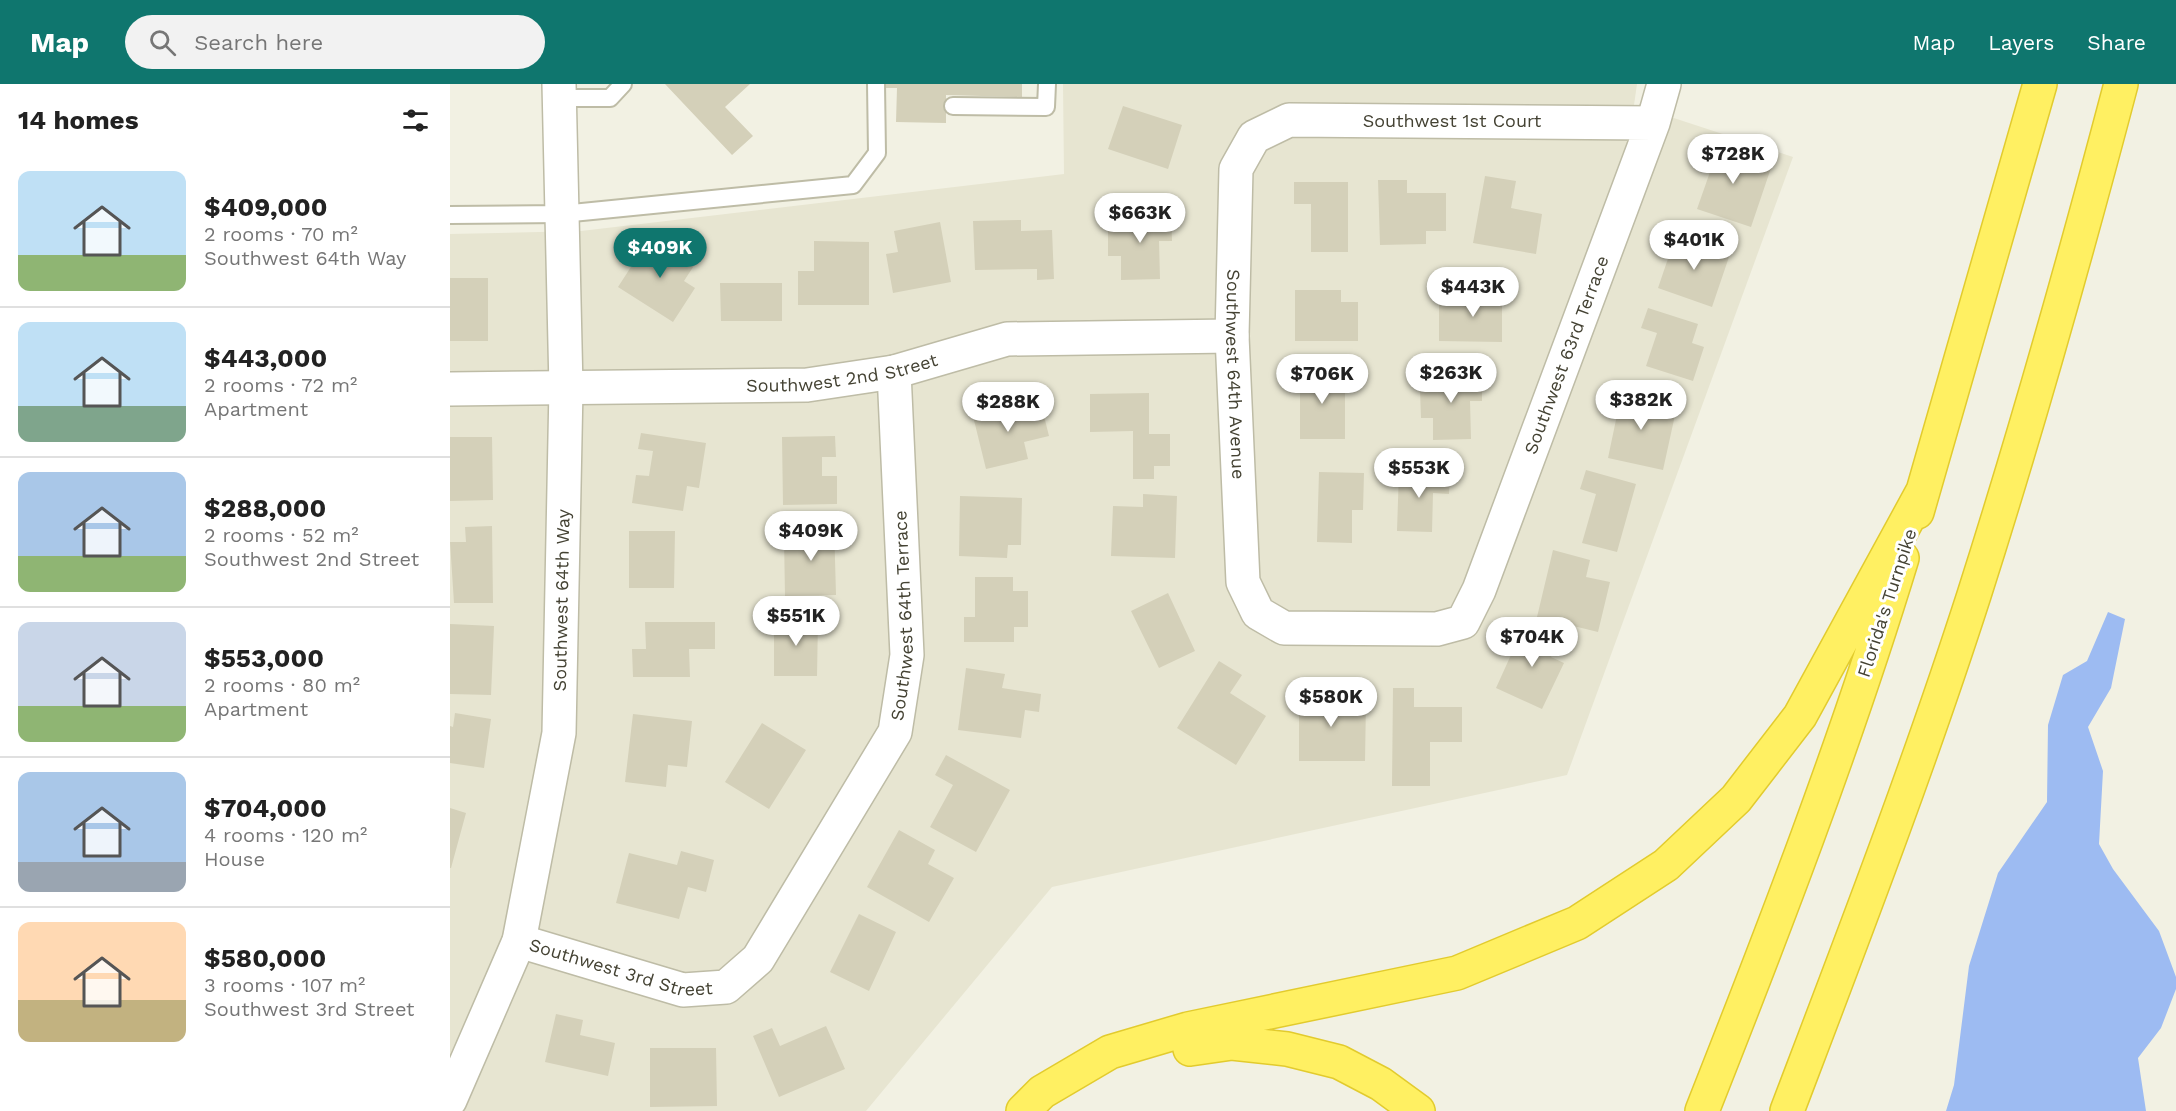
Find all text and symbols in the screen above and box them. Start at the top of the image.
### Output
search box [125,15,545,69]
text: Map [30,26,89,59]
icon: search [146,26,179,59]
text: Search here [194,30,323,55]
text: Map [1912,30,1955,55]
text: Layers [1988,30,2054,55]
text: Share [2087,30,2146,55]
icon: filters [399,104,432,137]
text: 14 homes [18,105,139,135]
street label: Southwest 1st Court [1363,110,1542,131]
pin: $728K [1691,134,1775,185]
text: $728K [1701,141,1765,165]
text: $409,000 [204,192,328,222]
pin: $663K [1098,193,1182,244]
icon: home [66,195,138,267]
text: $663K [1108,200,1172,224]
pin: $401K [1652,220,1736,271]
text: 2 rooms · 70 m² [204,222,358,246]
text: $401K [1663,227,1725,251]
pin: $409K [618,228,702,279]
text: $409K [628,235,692,259]
text: Southwest 64th Way [204,246,406,270]
street label: Southwest 63rd Terrace [1520,253,1613,457]
pin: $443K [1431,267,1515,318]
street label: Southwest 64th Avenue [1222,269,1249,480]
text: $443K [1441,274,1505,298]
text: $443,000 [204,343,327,373]
icon: home [66,346,138,418]
street label: Southwest 2nd Street [746,349,940,396]
pin: $263K [1409,353,1493,404]
pin: $706K [1280,354,1364,405]
text: $263K [1420,360,1482,384]
text: $706K [1290,361,1354,385]
text: 2 rooms · 72 m² [204,373,357,397]
pin: $382K [1599,380,1683,431]
pin: $288K [966,382,1050,433]
text: $382K [1610,387,1673,411]
text: $288K [976,389,1040,413]
text: Apartment [204,397,308,421]
pin: $553K [1377,448,1461,499]
text: $553K [1388,455,1450,479]
text: $288,000 [204,493,326,523]
icon: home [66,496,138,568]
street label: Southwest 64th Way [549,508,574,691]
street label: Southwest 64th Terrace [886,510,917,722]
pin: $409K [769,511,853,562]
text: $409K [779,518,843,542]
text: 2 rooms · 52 m² [204,523,359,547]
street label: Florida's Turnpike [1853,526,1920,680]
text: Southwest 2nd Street [204,547,419,571]
pin: $551K [754,596,838,647]
text: $551K [767,603,825,627]
pin: $704K [1490,617,1574,668]
text: $704K [1500,624,1564,648]
text: $553,000 [204,643,324,673]
icon: home [66,646,138,718]
text: 2 rooms · 80 m² [204,673,360,697]
pin: $580K [1289,677,1373,728]
text: $580K [1299,684,1363,708]
text: Apartment [204,697,308,721]
text: $704,000 [204,793,327,823]
icon: home [66,796,138,868]
text: 4 rooms · 120 m² [204,823,367,847]
text: House [204,847,265,871]
street label: Southwest 3rd Street [527,934,714,1000]
text: $580,000 [204,943,326,973]
icon: home [66,946,138,1018]
text: 3 rooms · 107 m² [204,973,365,997]
text: Southwest 3rd Street [204,997,415,1021]

